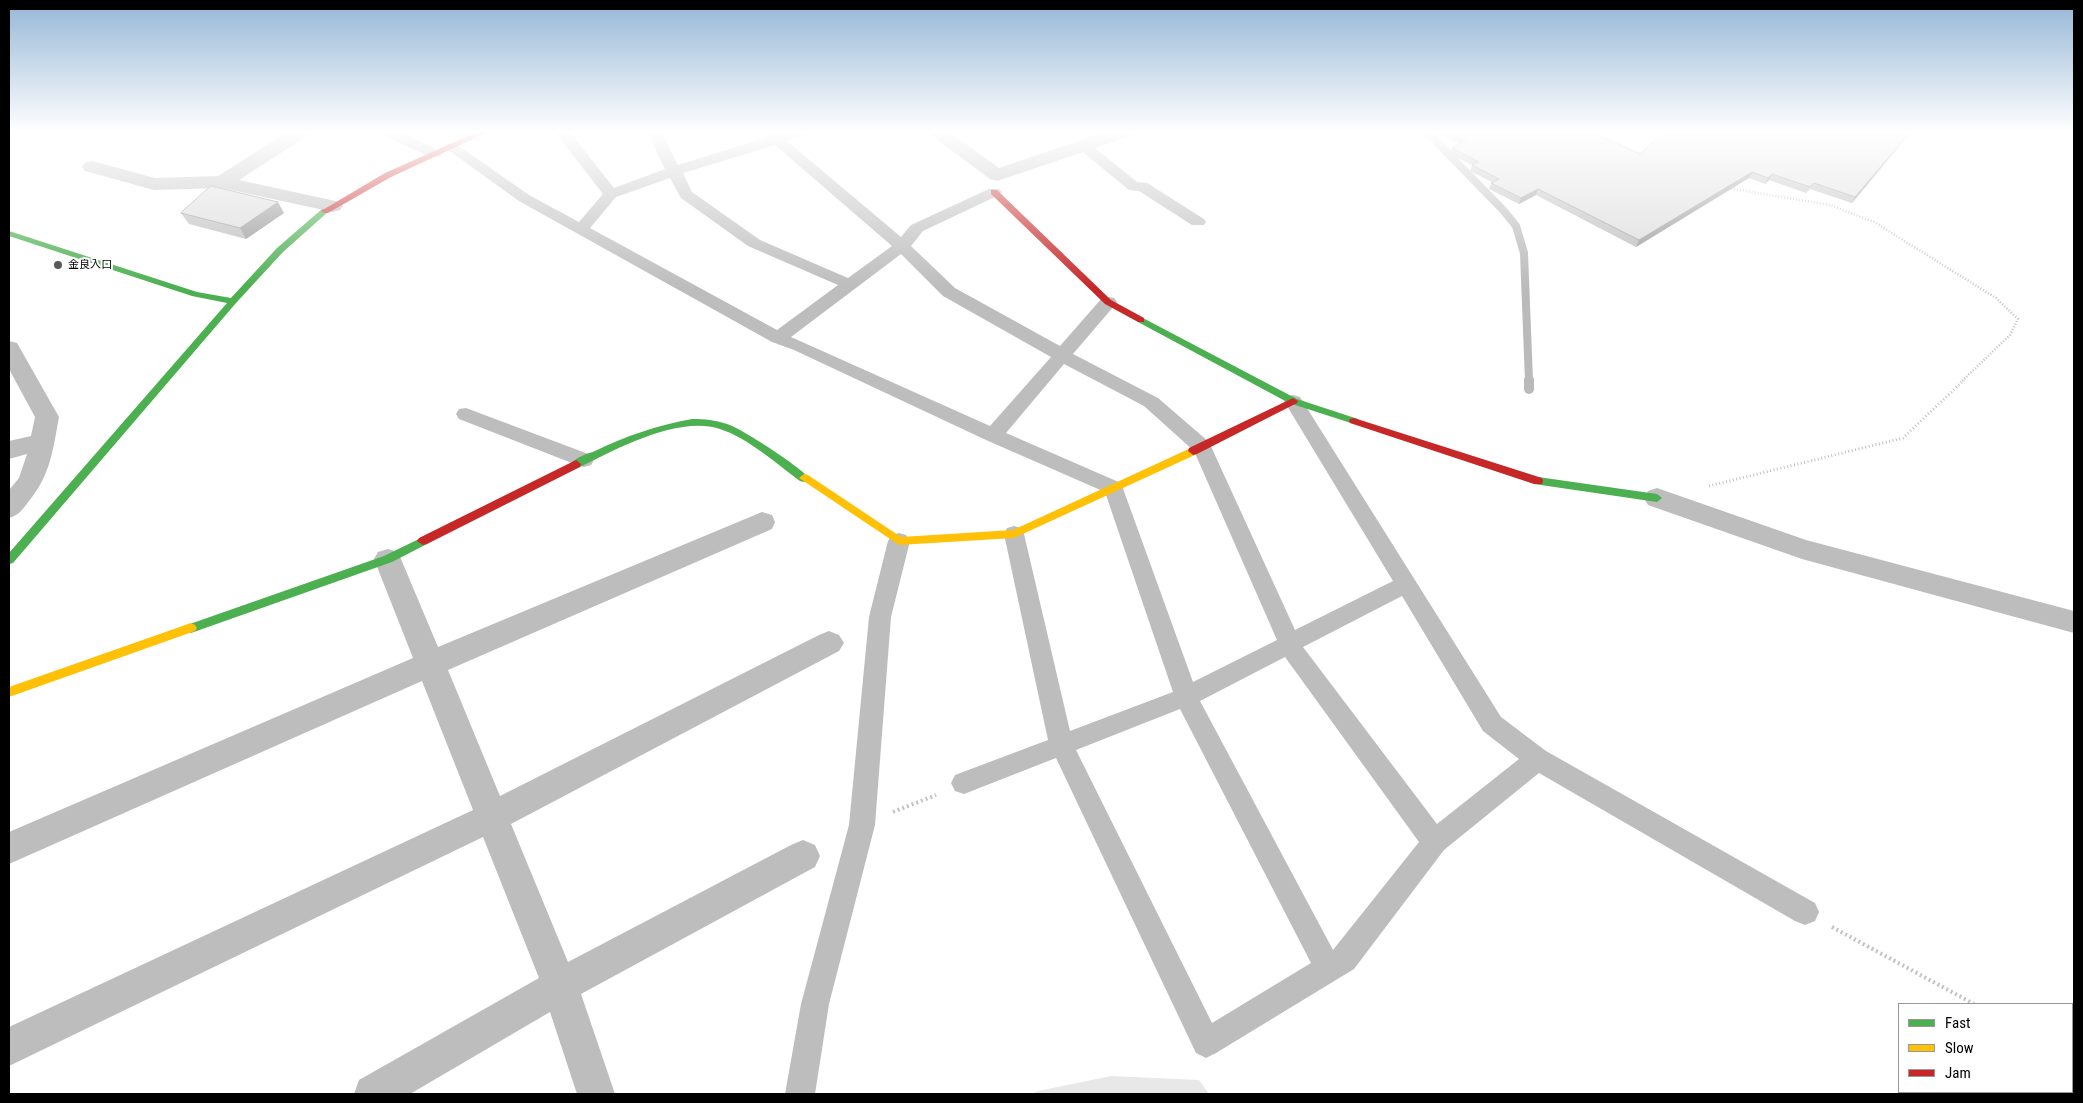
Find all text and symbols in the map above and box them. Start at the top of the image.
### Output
place label: 金良入口 [68,258,112,272]
marker: 金良入口 [52,259,64,271]
legend [1898,1003,2073,1093]
text: Fast [1945,1014,1970,1032]
text: Slow [1945,1039,1974,1057]
text: Jam [1945,1064,1971,1082]

